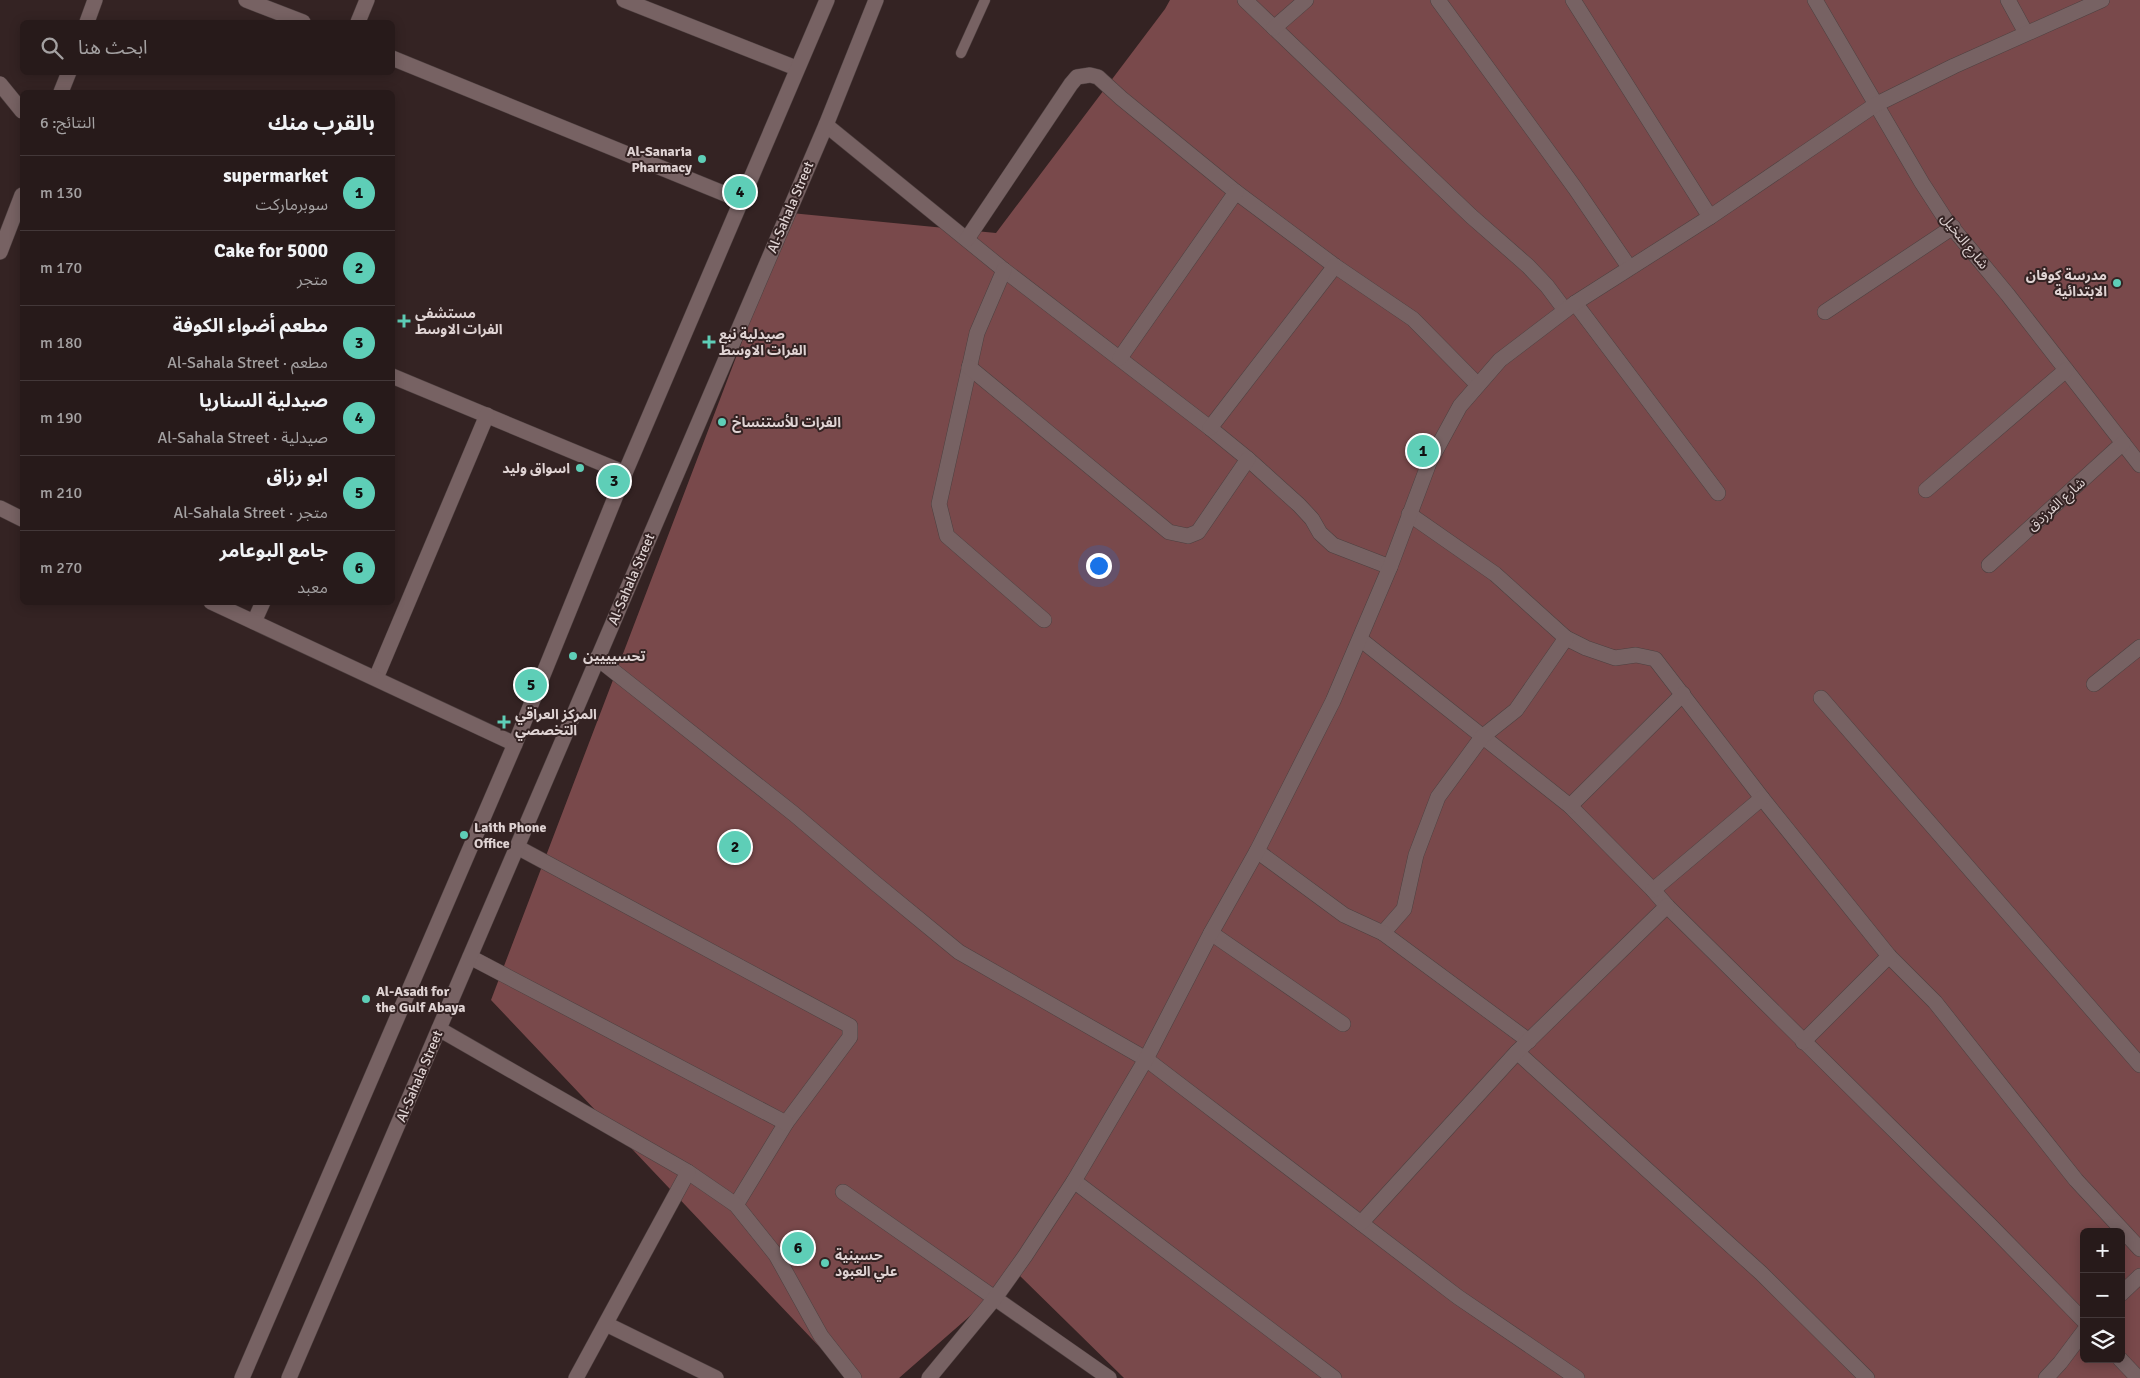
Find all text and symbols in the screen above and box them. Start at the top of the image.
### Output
search box [20,20,395,75]
icon: search [38,34,66,62]
text: ابحث هنا [78,36,148,60]
text: بالقرب منك [268,110,375,136]
text: النتائج: 6 [40,113,95,133]
place label: Al-Sanaria Pharmacy [627,143,692,176]
marker: Al-Sanaria Pharmacy [696,153,708,165]
street label: Al-Sahala Street [764,159,817,255]
text: supermarket [223,164,328,188]
pin: 4 [724,173,756,211]
text: 130 m [40,183,82,203]
text: 1 [355,183,363,203]
text: سوبرماركت [256,195,328,215]
street label: شارع النخيل [1936,210,1992,274]
text: Cake for 5000 [214,239,328,263]
text: 170 m [40,258,82,278]
text: 2 [355,258,363,278]
place label: مدرسة كوفان الابتدائية [2026,267,2107,300]
text: متجر [297,270,328,290]
marker: مدرسة كوفان الابتدائية [2111,277,2123,289]
place label: مستشفى الفرات الاوسط [415,305,503,338]
text: مطعم أضواء الكوفة [173,314,328,338]
marker: مستشفى الفرات الاوسط [397,314,411,328]
place label: صيدلية نبع الفرات الاوسط [719,326,807,359]
text: 180 m [40,333,82,353]
text: 3 [355,333,363,353]
marker: صيدلية نبع الفرات الاوسط [703,336,715,348]
text: مطعم · Al-Sahala Street [167,353,328,373]
text: صيدلية السناريا [199,389,328,413]
text: 190 m [40,408,82,428]
text: 4 [355,408,363,428]
place label: الفرات للأستنساخ [732,414,841,433]
marker: الفرات للأستنساخ [716,416,728,428]
text: صيدلية · Al-Sahala Street [158,428,328,448]
pin: 1 [1407,432,1439,470]
place label: اسواق وليد [502,460,570,477]
marker: اسواق وليد [574,462,586,474]
pin: 3 [598,462,630,500]
text: ابو رزاق [267,464,328,488]
street label: شارع الفرزدق [2024,474,2090,536]
text: 210 m [40,483,82,503]
text: 5 [355,483,363,503]
text: متجر · Al-Sahala Street [174,503,328,523]
street label: Al-Sahala Street [605,531,658,627]
text: جامع البوعامر [220,539,328,563]
your location [1086,553,1112,579]
text: 270 m [40,558,82,578]
text: 6 [355,558,363,578]
text: معبد [297,578,328,598]
place label: تحسيييين [583,648,646,665]
marker: تحسيييين [567,650,579,662]
pin: 5 [515,666,547,704]
place label: المركز العراقي التخصصي [515,706,597,741]
marker: المركز العراقي التخصصي [497,715,511,729]
place label: Laith Phone Office [474,819,546,852]
pin: 2 [719,828,751,866]
marker: Laith Phone Office [458,829,470,841]
place label: Al-Asadi for the Gulf Abaya [375,983,465,1016]
marker: Al-Asadi for the Gulf Abaya [360,993,372,1005]
street label: Al-Sahala Street [393,1028,446,1124]
map controls [2080,1228,2125,1363]
button: + [2080,1228,2125,1273]
pin: 6 [782,1229,814,1267]
place label: حسينية علي العبود [835,1247,898,1282]
marker: حسينية علي العبود [819,1257,831,1269]
button: − [2080,1273,2125,1318]
button: layers [2080,1318,2125,1363]

